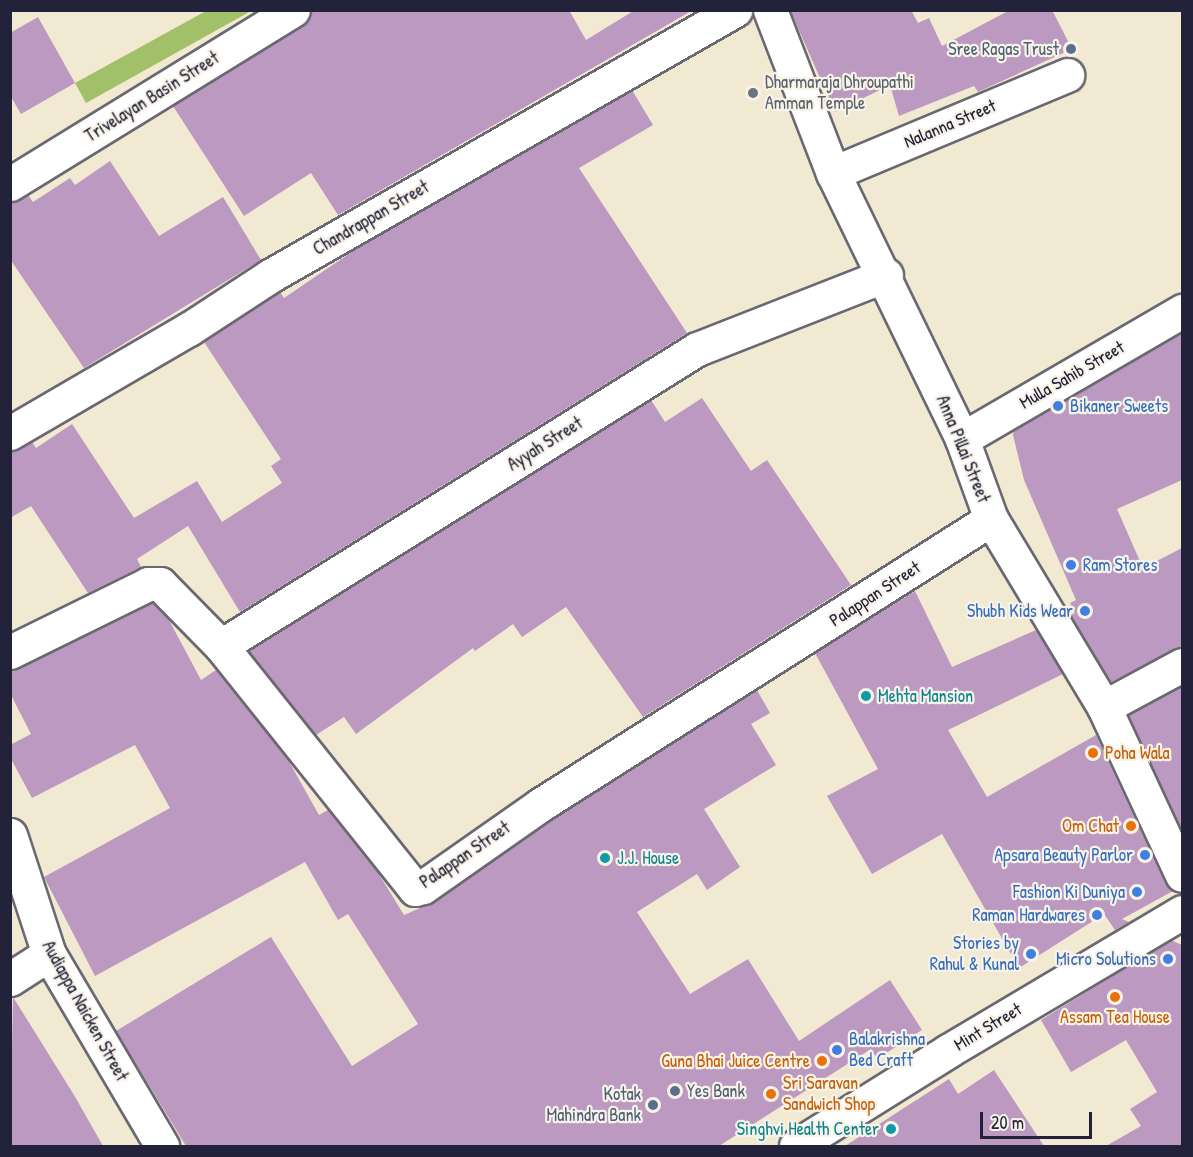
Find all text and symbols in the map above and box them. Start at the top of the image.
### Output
place label: Sree Ragas Trust [948,38,1059,60]
marker: Sree Ragas Trust [1064,42,1078,56]
street label: Trivelayan Basin Street [81,47,223,147]
place label: Dharmaraja Dhroupathi Amman Temple [765,72,914,115]
marker: Dharmaraja Dhroupathi Amman Temple [746,86,760,100]
street label: Nalanna Street [901,95,999,153]
street label: Chandrappan Street [309,176,433,260]
street label: Mulla Sahib Street [1016,336,1128,414]
street label: Anna Pillai Street [932,392,994,506]
place label: Bikaner Sweets [1070,395,1168,417]
marker: Bikaner Sweets [1051,399,1065,413]
street label: Ayyah Street [503,412,587,476]
place label: Ram Stores [1083,554,1157,576]
street label: Palappan Street [825,557,925,631]
marker: Ram Stores [1064,558,1078,572]
place label: Shubh Kids Wear [967,600,1073,622]
marker: Shubh Kids Wear [1078,604,1092,618]
place label: Mehta Mansion [878,685,973,707]
marker: Mehta Mansion [859,689,873,703]
place label: Poha Wala [1105,742,1170,764]
marker: Poha Wala [1086,746,1100,760]
place label: Om Chat [1062,815,1119,837]
street label: Palappan Street [416,817,514,893]
marker: Om Chat [1124,819,1138,833]
place label: Apsara Beauty Parlor [994,844,1133,866]
place label: J.J. House [617,847,679,869]
marker: Apsara Beauty Parlor [1138,848,1152,862]
marker: J.J. House [598,851,612,865]
place label: Fashion Ki Duniya [1013,881,1125,903]
marker: Fashion Ki Duniya [1130,885,1144,899]
place label: Raman Hardwares [972,904,1085,926]
marker: Raman Hardwares [1090,908,1104,922]
place label: Stories by Rahul & Kunal [930,933,1019,976]
street label: Audiappa Naicken Street [37,937,133,1085]
marker: Stories by Rahul & Kunal [1024,947,1038,961]
place label: Micro Solutions [1056,948,1156,970]
marker: Micro Solutions [1161,952,1175,966]
marker: Assam Tea House [1108,990,1122,1004]
street label: Mint Street [950,998,1026,1056]
place label: Assam Tea House [1060,1006,1170,1028]
place label: Balakrishna Bed Craft [849,1029,925,1072]
marker: Balakrishna Bed Craft [830,1043,844,1057]
place label: Guna Bhai Juice Centre [661,1050,810,1072]
marker: Guna Bhai Juice Centre [815,1054,829,1068]
place label: Sri Saravan Sandwich Shop [783,1073,875,1116]
place label: Yes Bank [687,1080,745,1102]
place label: Kotak Mahindra Bank [547,1084,641,1126]
marker: Yes Bank [668,1084,682,1098]
marker: Sri Saravan Sandwich Shop [764,1087,778,1101]
marker: Kotak Mahindra Bank [646,1098,660,1112]
scale bar [983,1100,1096,1138]
text: 20 m [991,1110,1024,1135]
place label: Singhvi Health Center [737,1118,879,1140]
marker: Singhvi Health Center [884,1122,898,1136]

